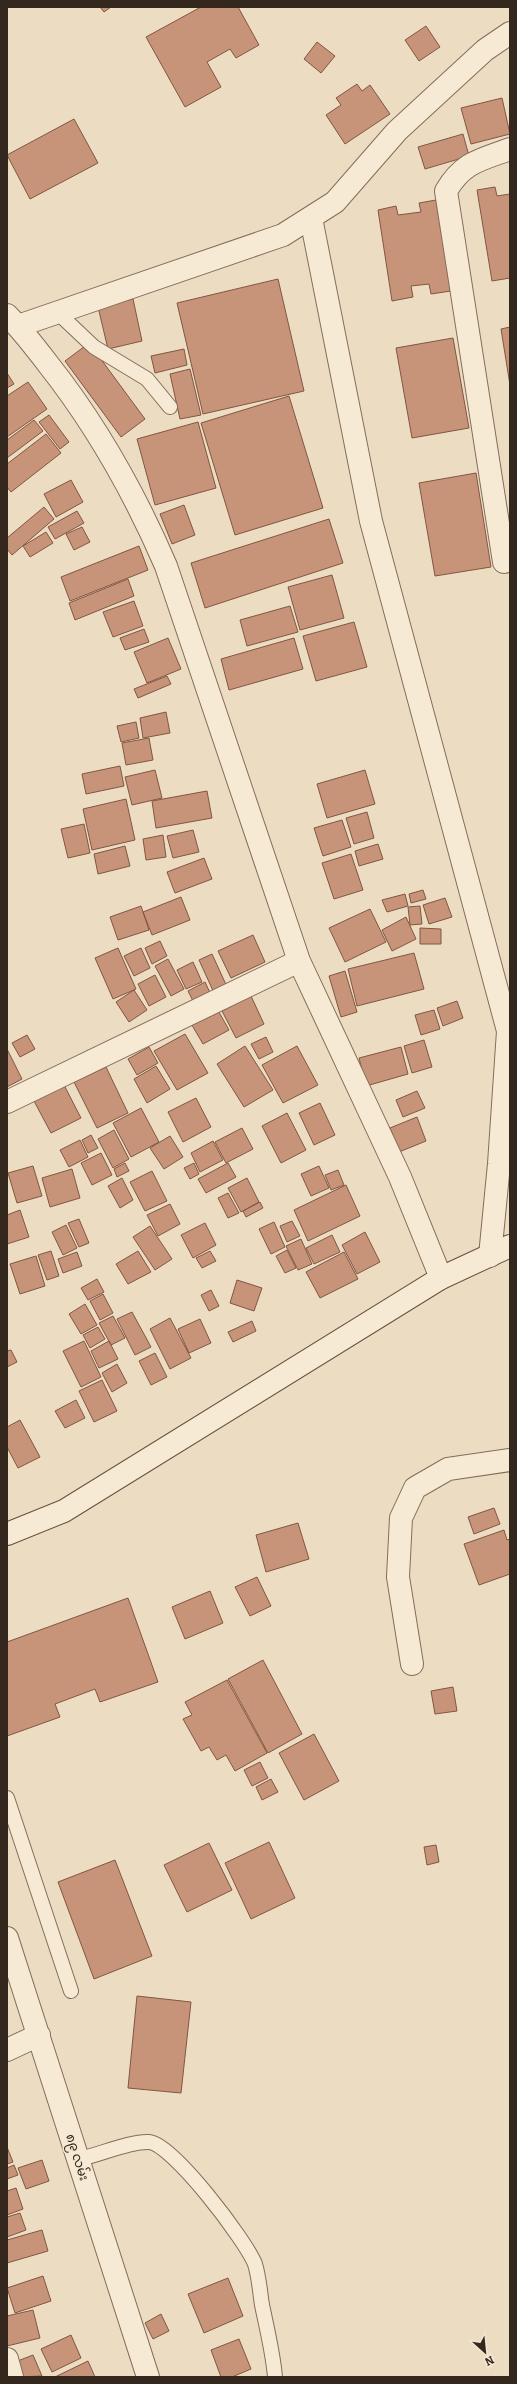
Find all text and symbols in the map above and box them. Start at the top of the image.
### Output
street label: ၈၉ လမ်း [60,2132,93,2183]
north arrow [465,2332,505,2372]
text: N [482,2353,496,2368]

